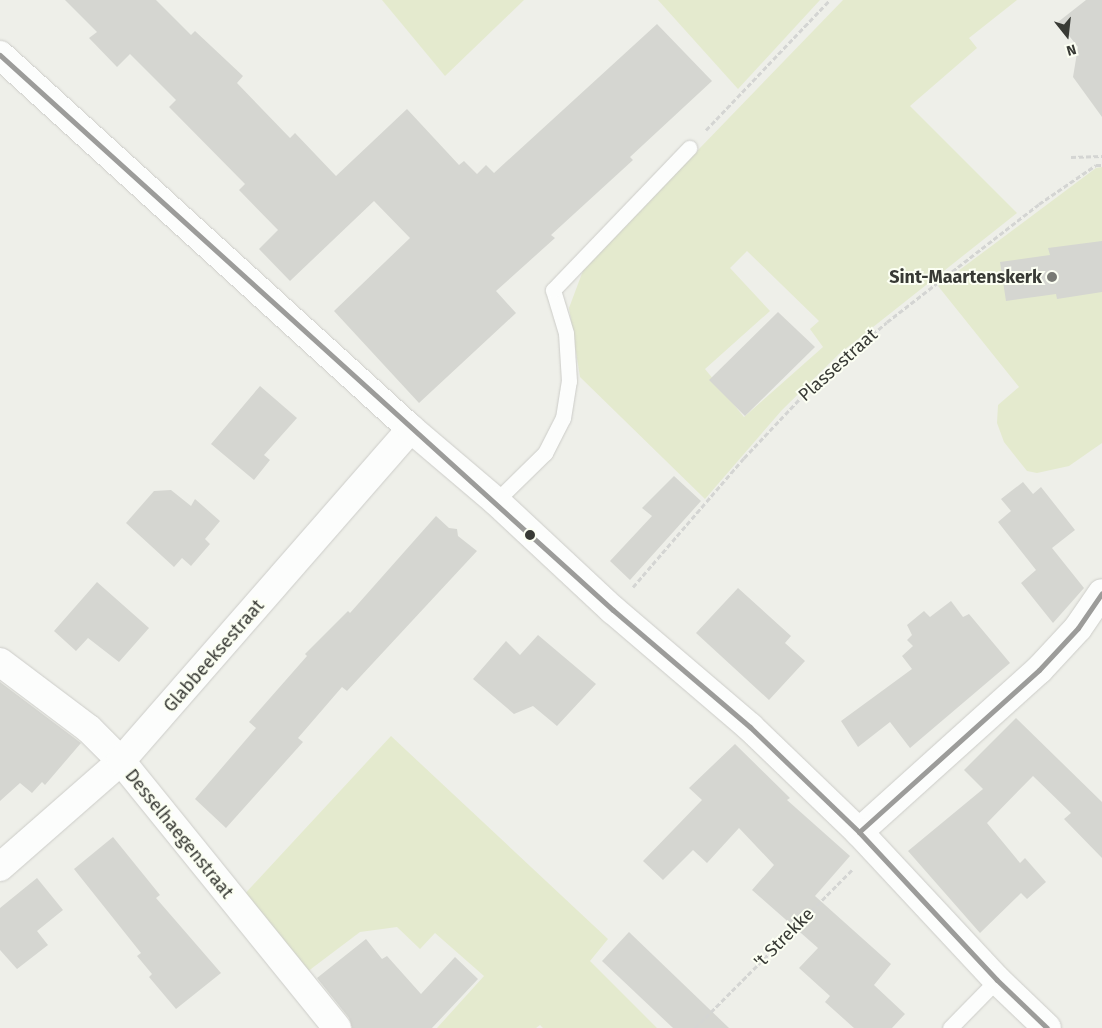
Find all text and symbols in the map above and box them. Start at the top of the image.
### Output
north arrow [1042,10,1092,60]
text: N [1064,40,1078,59]
place label: Sint-Maartenskerk [889,266,1042,288]
marker: Sint-Maartenskerk [1046,271,1058,283]
street label: Plassestraat [794,324,882,406]
unlabelled marker [525,530,535,540]
street label: Glabbeeksestraat [159,595,269,717]
street label: Desselhaegenstraat [120,765,238,903]
street label: 't Strekke [749,903,819,973]

